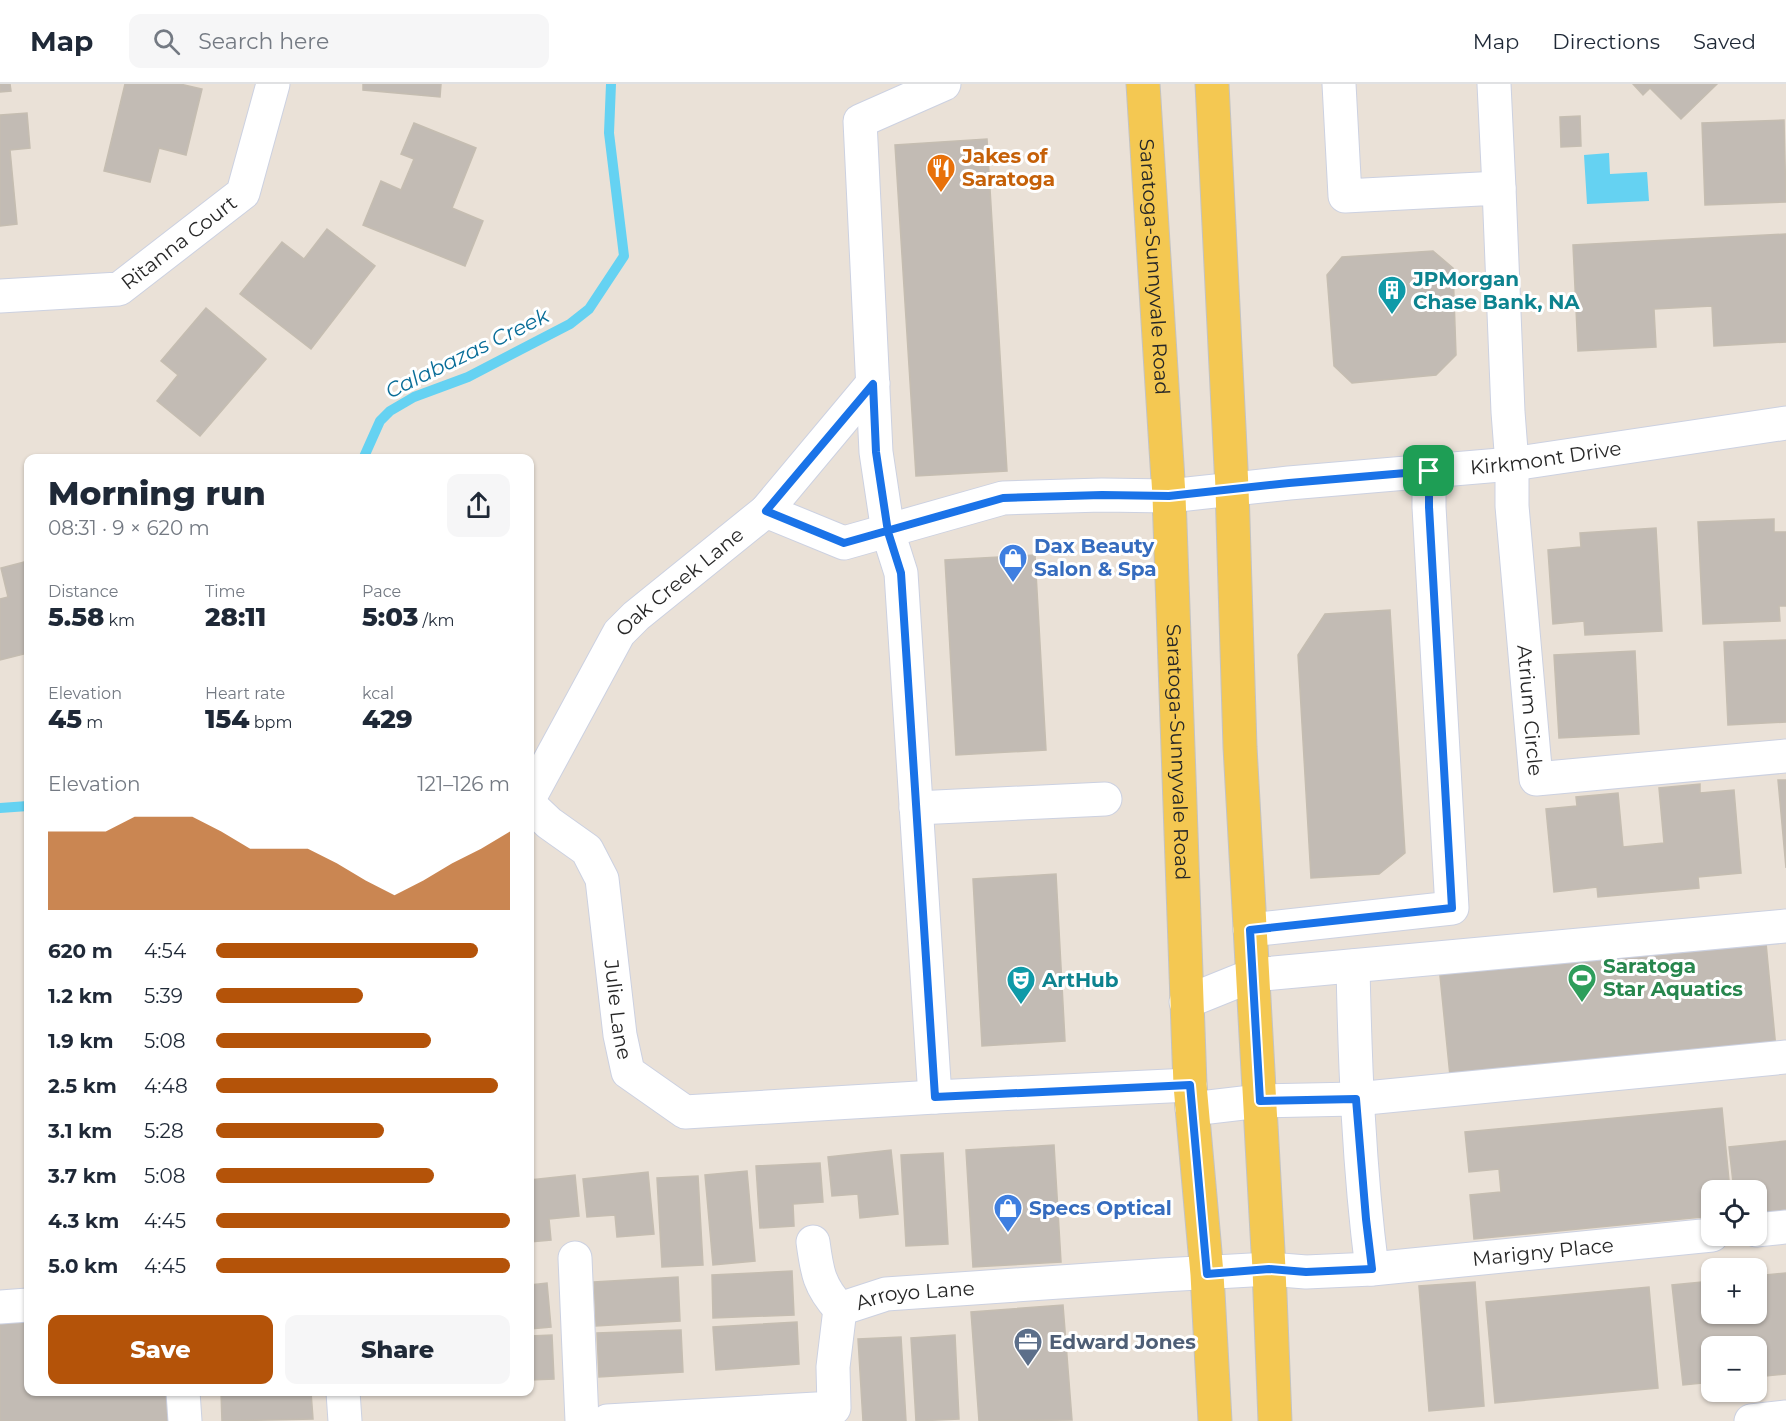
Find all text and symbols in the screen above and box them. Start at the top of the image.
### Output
search box [129,14,549,68]
text: Map [30,24,93,58]
icon: search [150,25,183,58]
text: Search here [198,28,329,55]
text: Map [1473,29,1519,54]
text: Directions [1552,29,1660,54]
text: Saved [1693,29,1756,54]
street label: Saratoga-Sunnyvale Road [1134,138,1175,396]
place label: Jakes of Saratoga [961,144,1055,191]
restaurant icon: Jakes of Saratoga [925,152,957,194]
street label: Ritanna Court [116,190,241,295]
place label: JPMorgan Chase Bank, NA [1412,267,1580,314]
building icon: JPMorgan Chase Bank, NA [1376,274,1408,316]
water label: Calabazas Creek [381,302,554,403]
street label: Kirkmont Drive [1469,436,1623,480]
pin [1403,445,1454,496]
icon: arrive [1412,454,1445,487]
text: Morning run [48,473,266,513]
button: share [447,474,510,537]
text: 08:31 · 9 × 620 m [48,516,210,540]
street label: Oak Creek Lane [611,522,748,641]
place label: Dax Beauty Salon & Spa [1034,534,1157,581]
shop icon: Dax Beauty Salon & Spa [997,542,1029,584]
text: Distance [48,582,118,601]
text: Time [205,582,245,601]
text: Pace [362,582,401,601]
text: 5.58 [48,601,104,633]
text: 28:11 [205,601,266,633]
text: 5:03 [362,601,418,633]
text: km [104,611,135,630]
text: /km [418,611,454,630]
street label: Saratoga-Sunnyvale Road [1162,623,1195,881]
street label: Atrium Circle [1512,644,1548,777]
text: Elevation [48,684,122,703]
text: Heart rate [205,684,285,703]
text: kcal [362,684,394,703]
text: 45 [48,703,82,735]
text: 154 [205,703,250,735]
text: 429 [362,703,413,735]
text: m [82,713,103,732]
text: bpm [250,713,292,732]
text: Elevation [48,772,140,796]
text: 121–126 m [417,772,510,796]
text: 620 m [48,939,113,963]
text: 4:54 [144,939,186,963]
place label: Saratoga Star Aquatics [1603,954,1743,1001]
street label: Julie Lane [599,957,637,1062]
sports icon: Saratoga Star Aquatics [1566,962,1598,1004]
theatre icon: ArtHub [1005,964,1037,1006]
place label: ArtHub [1041,968,1119,992]
text: 1.2 km [48,984,113,1008]
text: 5:39 [144,984,183,1008]
text: 1.9 km [48,1029,114,1053]
text: 5:08 [144,1029,186,1053]
text: 2.5 km [48,1074,117,1098]
text: 4:48 [144,1074,188,1098]
text: 3.1 km [48,1119,112,1143]
text: 5:28 [144,1119,184,1143]
text: 3.7 km [48,1164,117,1188]
text: 5:08 [144,1164,186,1188]
map controls [1701,1180,1767,1402]
button: locate [1701,1180,1767,1246]
shop icon: Specs Optical [992,1192,1024,1234]
place label: Specs Optical [1029,1196,1172,1220]
text: 4.3 km [48,1209,119,1233]
text: 4:45 [144,1209,186,1233]
street label: Marigny Place [1471,1233,1615,1271]
text: 5.0 km [48,1254,118,1278]
text: 4:45 [144,1254,186,1278]
button: + [1701,1258,1767,1324]
street label: Arroyo Lane [853,1276,975,1315]
button: Save [48,1315,273,1384]
button: Share [285,1315,510,1384]
office icon: Edward Jones [1012,1326,1044,1368]
place label: Edward Jones [1049,1330,1196,1354]
button: − [1701,1336,1767,1402]

